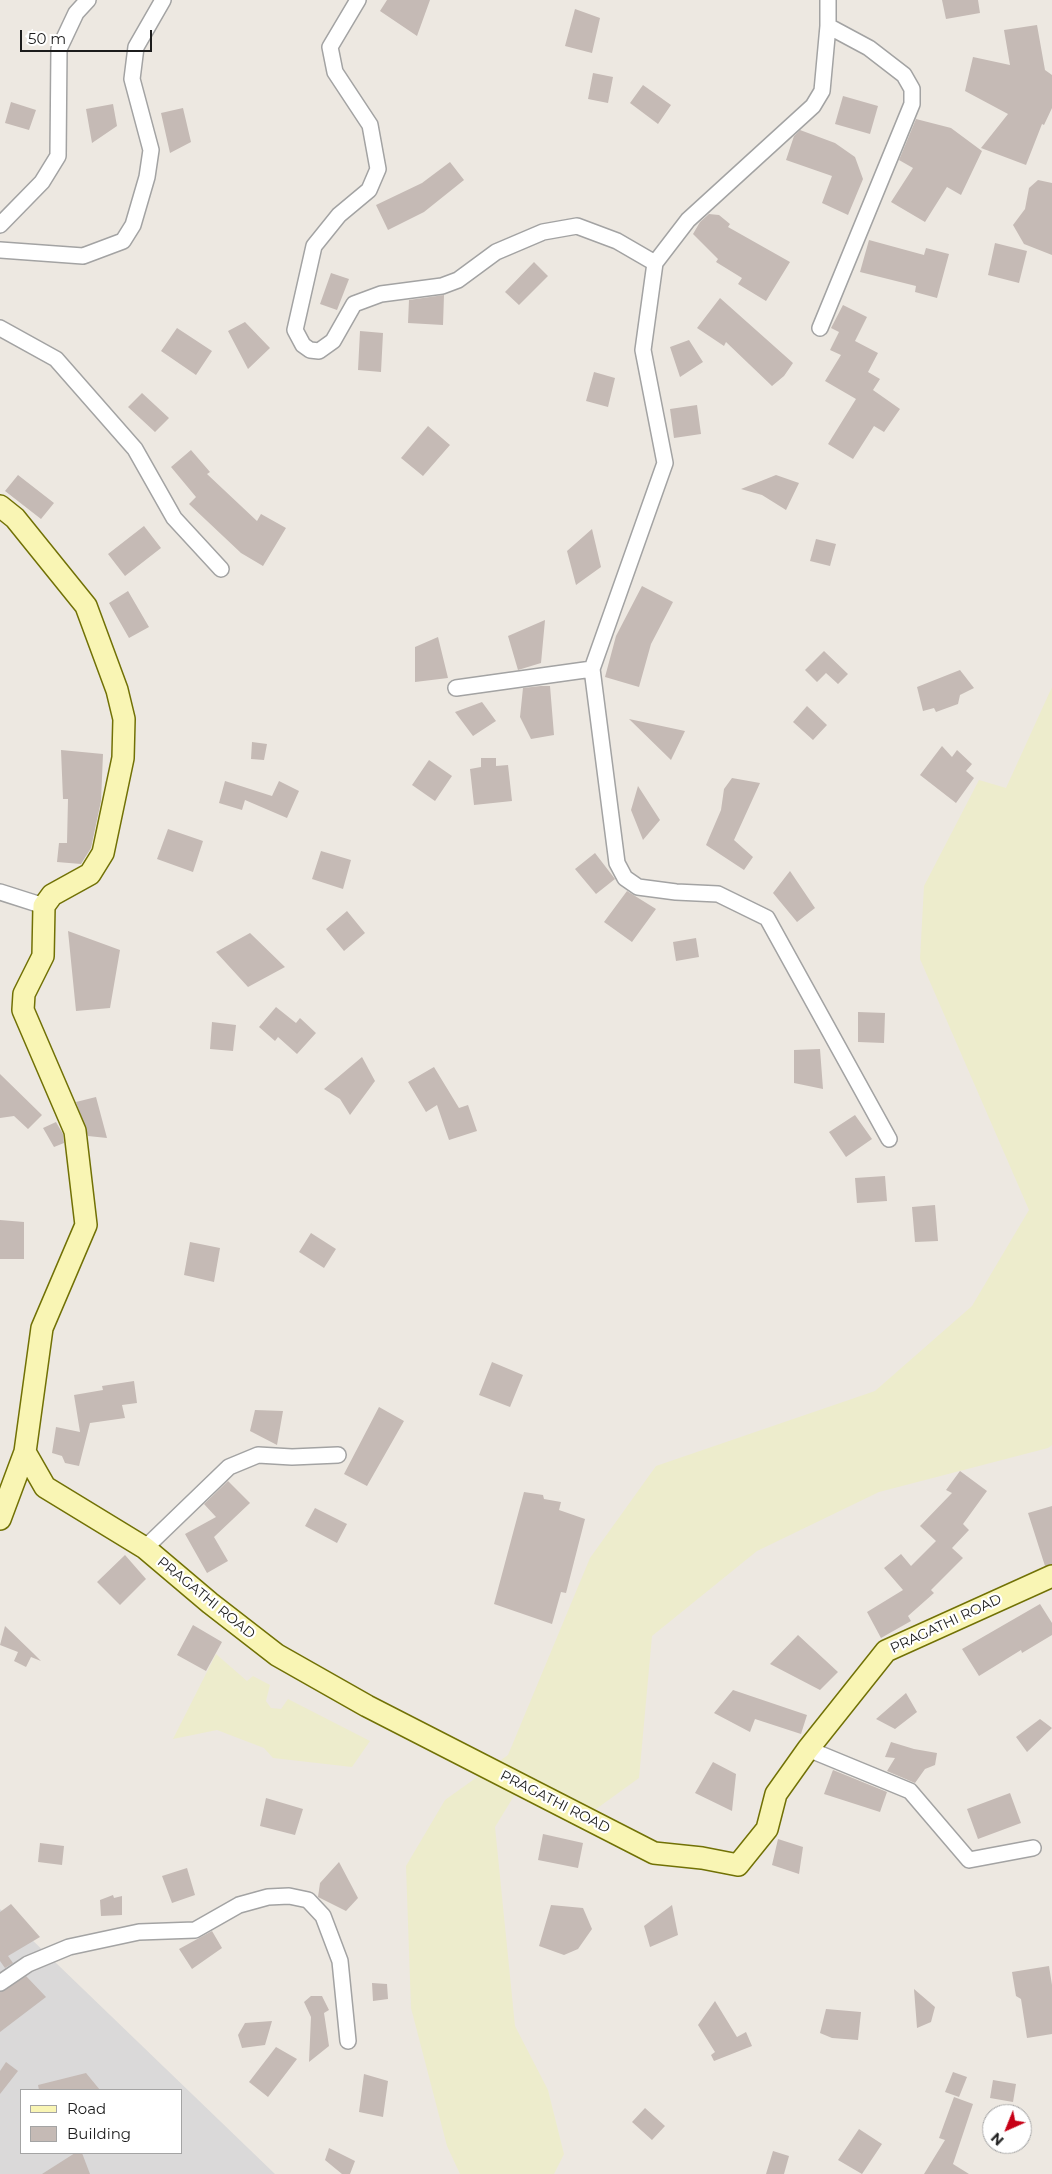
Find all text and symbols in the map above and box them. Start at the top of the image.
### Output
scale bar [22,20,155,52]
text: 50 m [28,29,66,48]
street label: PRAGATHI ROAD [154,1553,258,1643]
street label: PRAGATHI ROAD [888,1591,1004,1657]
street label: PRAGATHI ROAD [497,1767,613,1837]
legend [20,2089,182,2154]
text: Road [67,2099,106,2118]
north arrow [982,2104,1032,2154]
text: Building [67,2124,131,2143]
text: N [987,2129,1008,2149]

